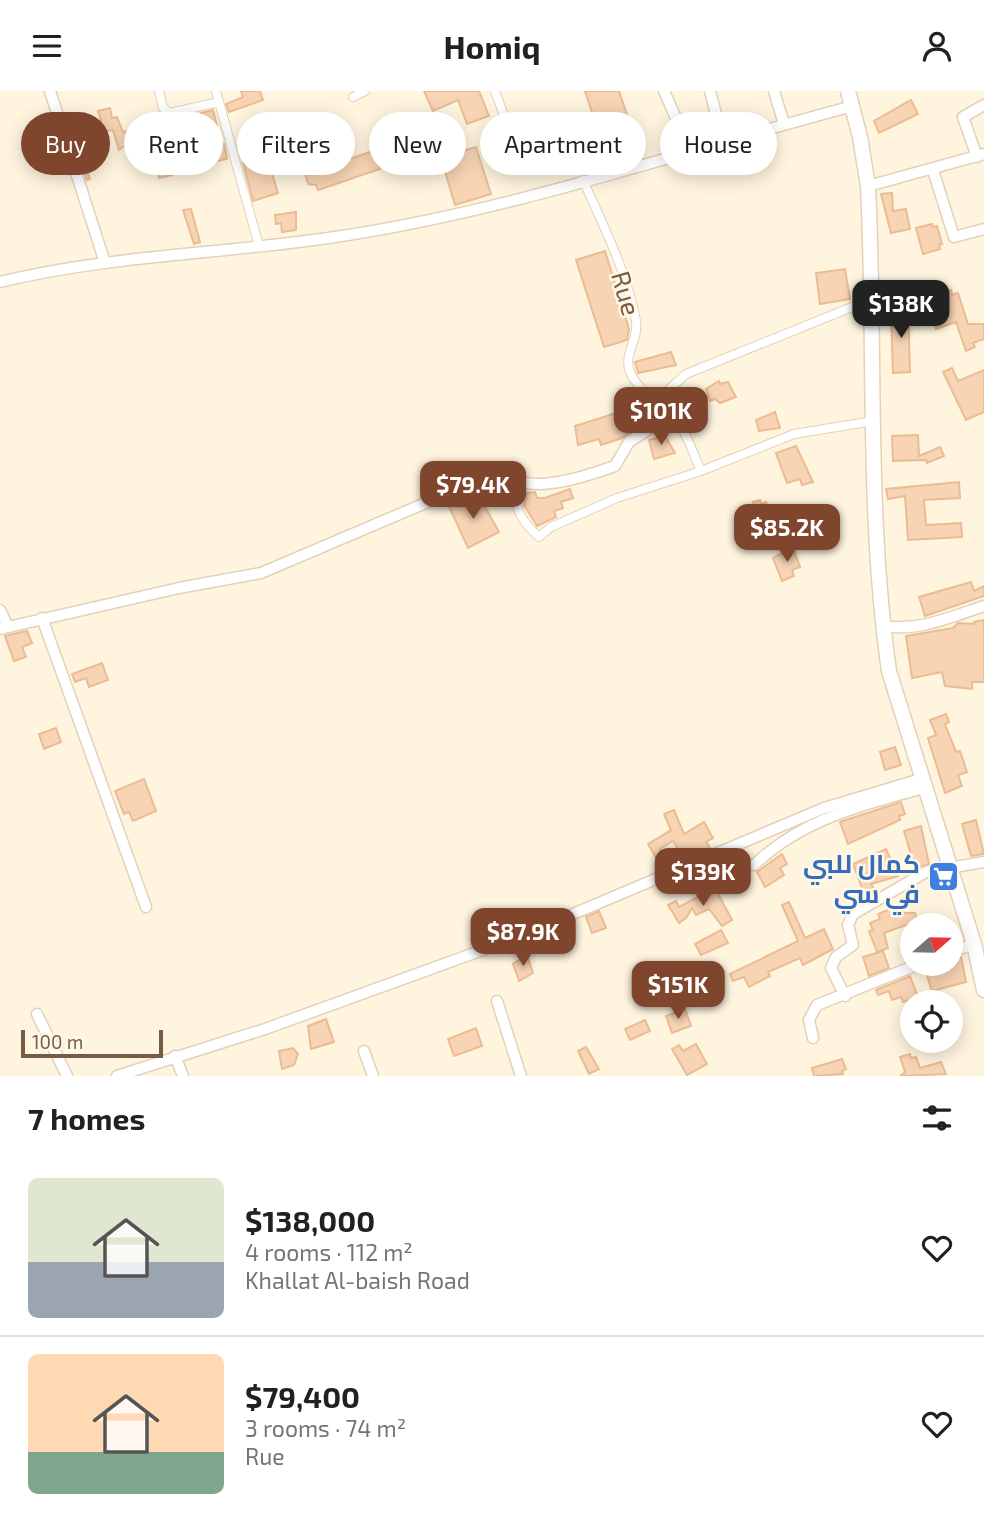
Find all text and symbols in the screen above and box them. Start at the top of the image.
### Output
icon: menu [28,27,66,65]
text: Homiq [443,27,541,65]
icon: person [918,27,956,65]
chip: Buy [21,112,110,175]
chip: Rent [124,112,223,175]
chip: Filters [237,112,355,175]
chip: New [369,112,466,175]
chip: Apartment [480,112,646,175]
chip: House [660,112,777,175]
street label: Rue [606,267,648,319]
pin: $138K [852,281,950,340]
text: $138K [868,289,934,317]
pin: $101K [612,387,710,447]
text: $101K [630,396,692,424]
pin: $79.4K [416,461,530,521]
text: $79.4K [436,470,510,498]
pin: $85.2K [730,505,844,564]
text: $85.2K [750,513,824,541]
place label: كمال للبي في سي [803,847,920,915]
pin: $139K [654,849,752,908]
text: $139K [671,857,735,885]
supermarket icon: كمال للبي في سي [926,860,960,894]
pin: $87.9K [466,909,580,968]
north arrow [900,913,962,977]
map controls [900,913,963,1053]
text: $87.9K [487,917,559,945]
pin: $151K [629,961,727,1021]
text: $151K [648,970,708,998]
button: locate [900,990,963,1053]
scale bar [21,1027,163,1059]
text: 100 m [32,1030,83,1053]
icon: filters [918,1099,956,1137]
text: 7 homes [28,1100,145,1136]
text: $138,000 [245,1202,375,1238]
icon: home [84,1206,168,1290]
icon: heart [918,1229,956,1267]
text: 4 rooms · 112 m² [245,1238,413,1266]
text: Khallat Al-baish Road [245,1266,470,1294]
text: $79,400 [245,1378,360,1414]
icon: home [84,1382,168,1466]
icon: heart [918,1405,956,1443]
text: 3 rooms · 74 m² [245,1414,406,1442]
text: Rue [245,1442,285,1470]

